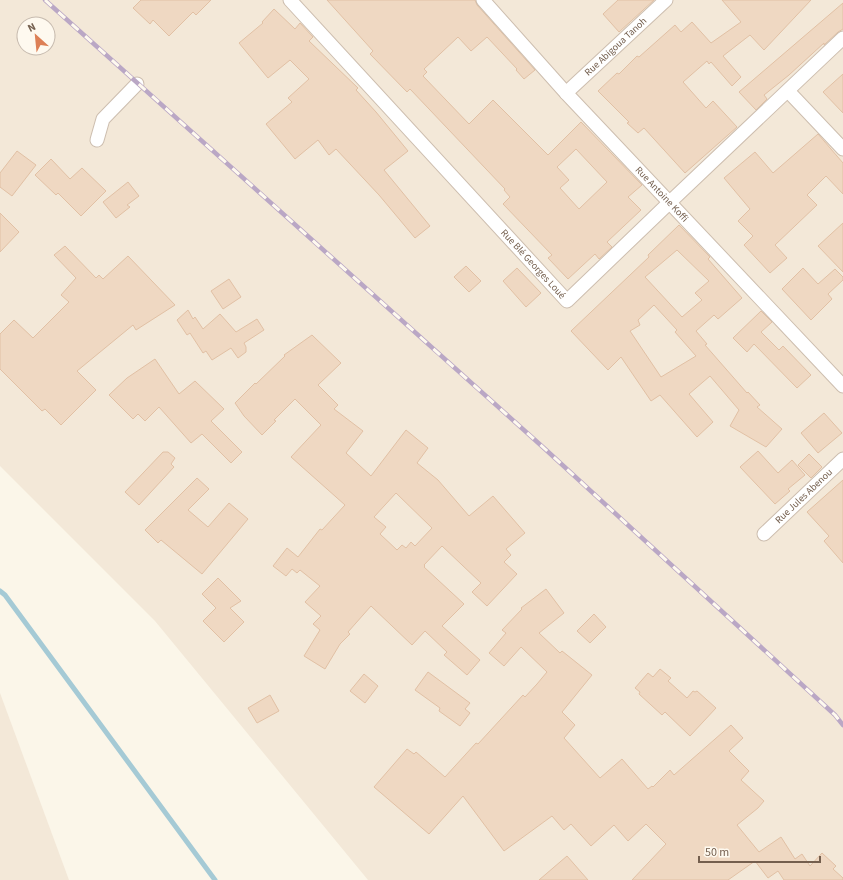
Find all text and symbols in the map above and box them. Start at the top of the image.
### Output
street label: Rue Abigoua Tanoh [582,14,650,79]
north arrow [16,16,56,56]
text: N [25,19,38,36]
street label: Rue Antoine Koffi [632,163,692,225]
street label: Rue Blé Georges Loué [497,226,569,302]
street label: Rue Jules Abenou [772,465,836,527]
scale bar [699,838,820,864]
text: 50 m [705,844,729,861]

